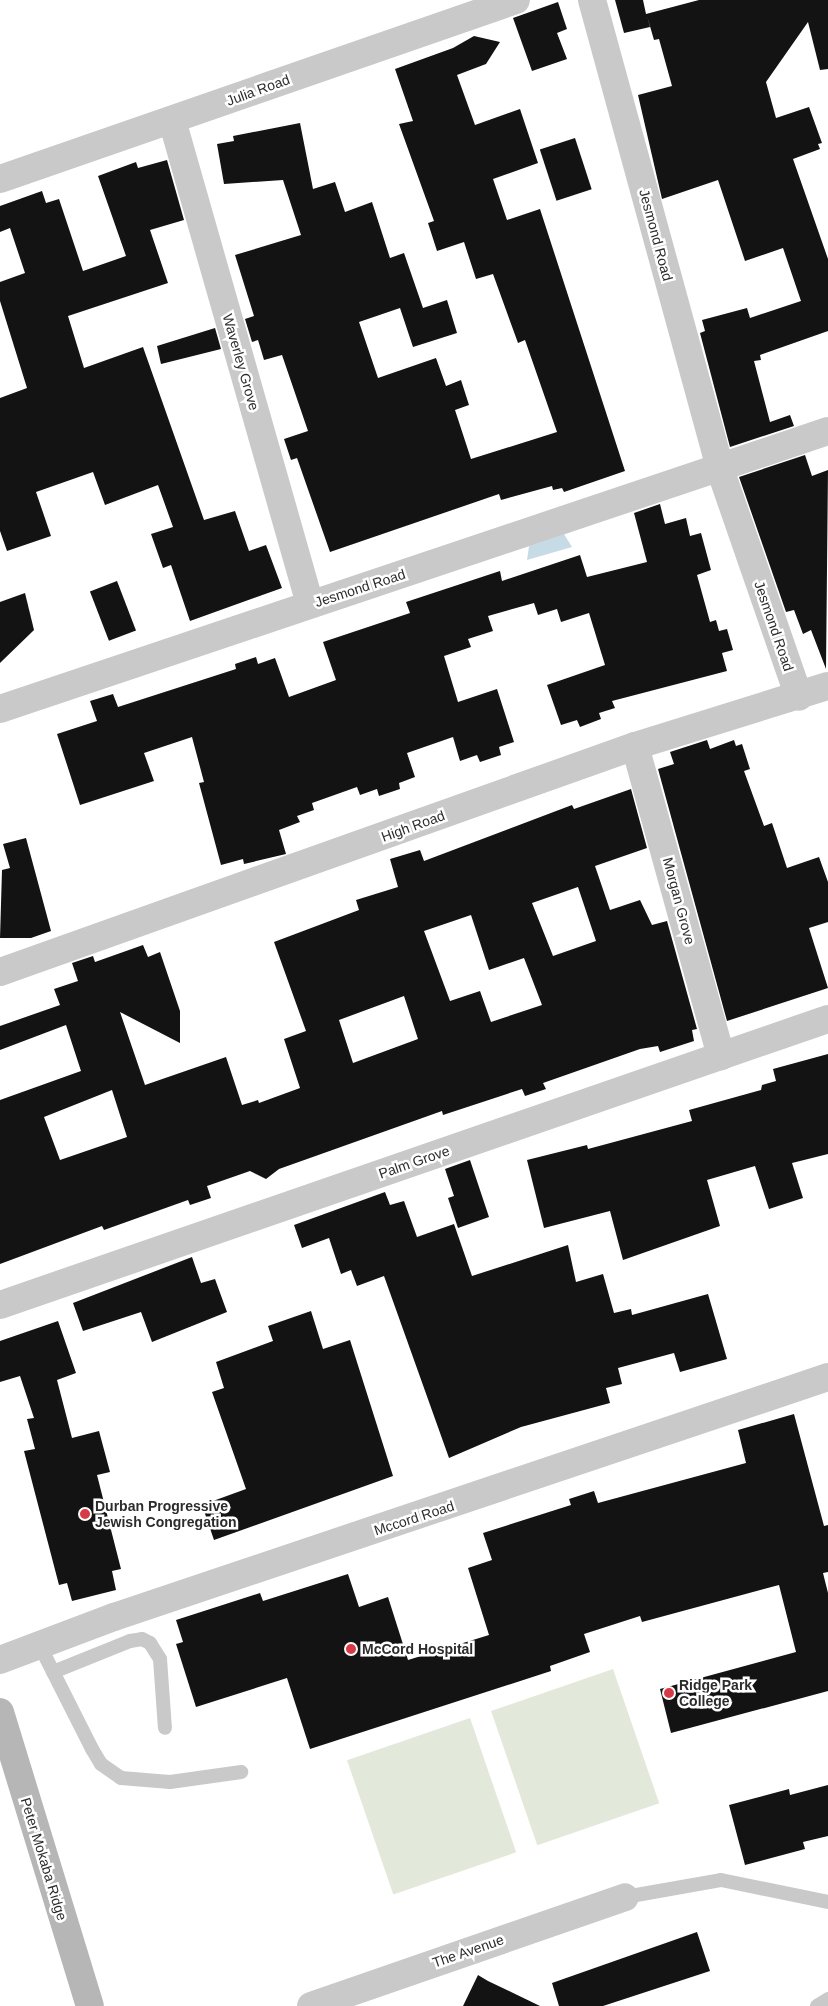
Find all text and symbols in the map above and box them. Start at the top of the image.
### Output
street label: Julia Road [224,71,292,109]
street label: Jesmond Road [636,187,676,283]
street label: Waverley Grove [219,312,263,412]
street label: Jesmond Road [313,565,407,611]
street label: Jesmond Road [751,579,797,673]
street label: High Road [379,807,447,845]
street label: Morgan Grove [659,856,699,946]
street label: Palm Grove [376,1142,452,1182]
street label: Mccord Road [372,1497,456,1539]
place label: Durban Progressive Jewish Congregation [95,1498,237,1530]
marker: Durban Progressive Jewish Congregation [79,1508,91,1520]
place label: McCord Hospital [362,1641,473,1657]
marker: McCord Hospital [344,1642,358,1656]
place label: Ridge Park College [679,1677,752,1710]
marker: Ridge Park College [663,1687,675,1699]
street label: Peter Mokaba Ridge [17,1796,71,1922]
street label: The Avenue [430,1931,506,1971]

